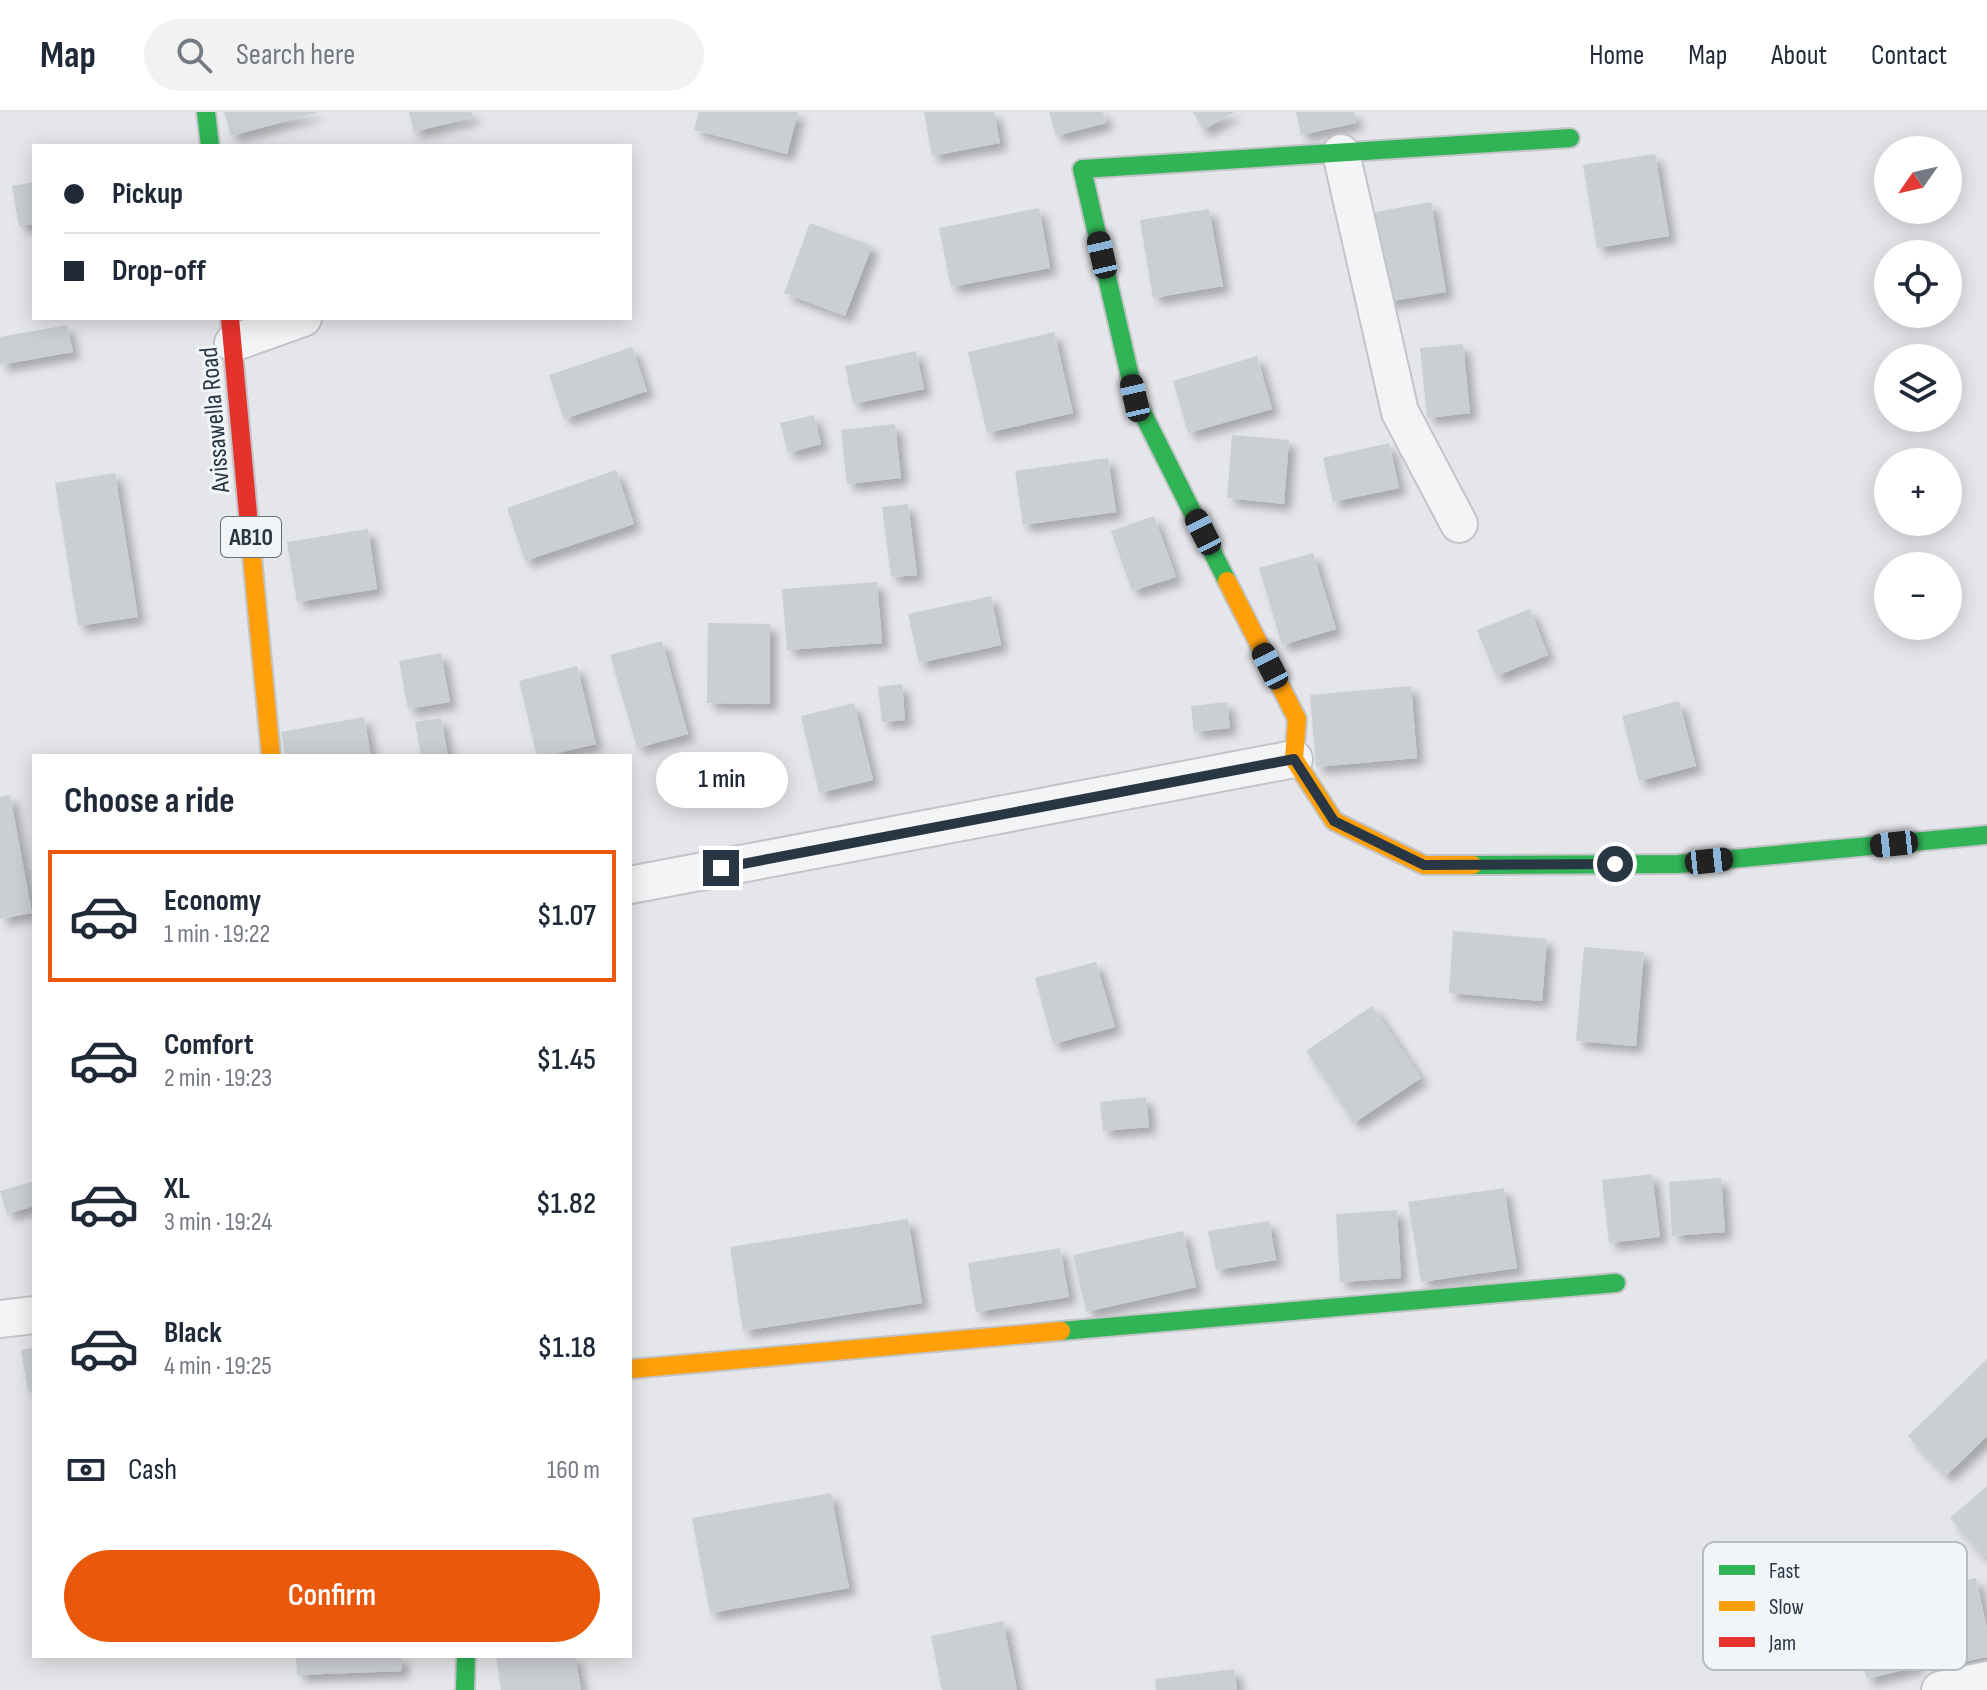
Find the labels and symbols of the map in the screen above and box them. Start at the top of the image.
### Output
north arrow [1874,136,1962,224]
car [1085,229,1119,281]
street label: Avissawella Road [194,346,237,495]
car [1118,372,1152,424]
car [1181,505,1225,559]
road number: AB10 [221,517,281,557]
car [1248,639,1292,693]
callout: 1 min [655,752,787,808]
car [1869,830,1919,858]
route start [1597,846,1633,882]
car [1684,847,1734,875]
route end [703,850,739,886]
legend [1703,1542,1967,1670]
text: Fast [1769,1558,1800,1585]
text: Slow [1769,1594,1804,1621]
text: Jam [1768,1630,1796,1657]

